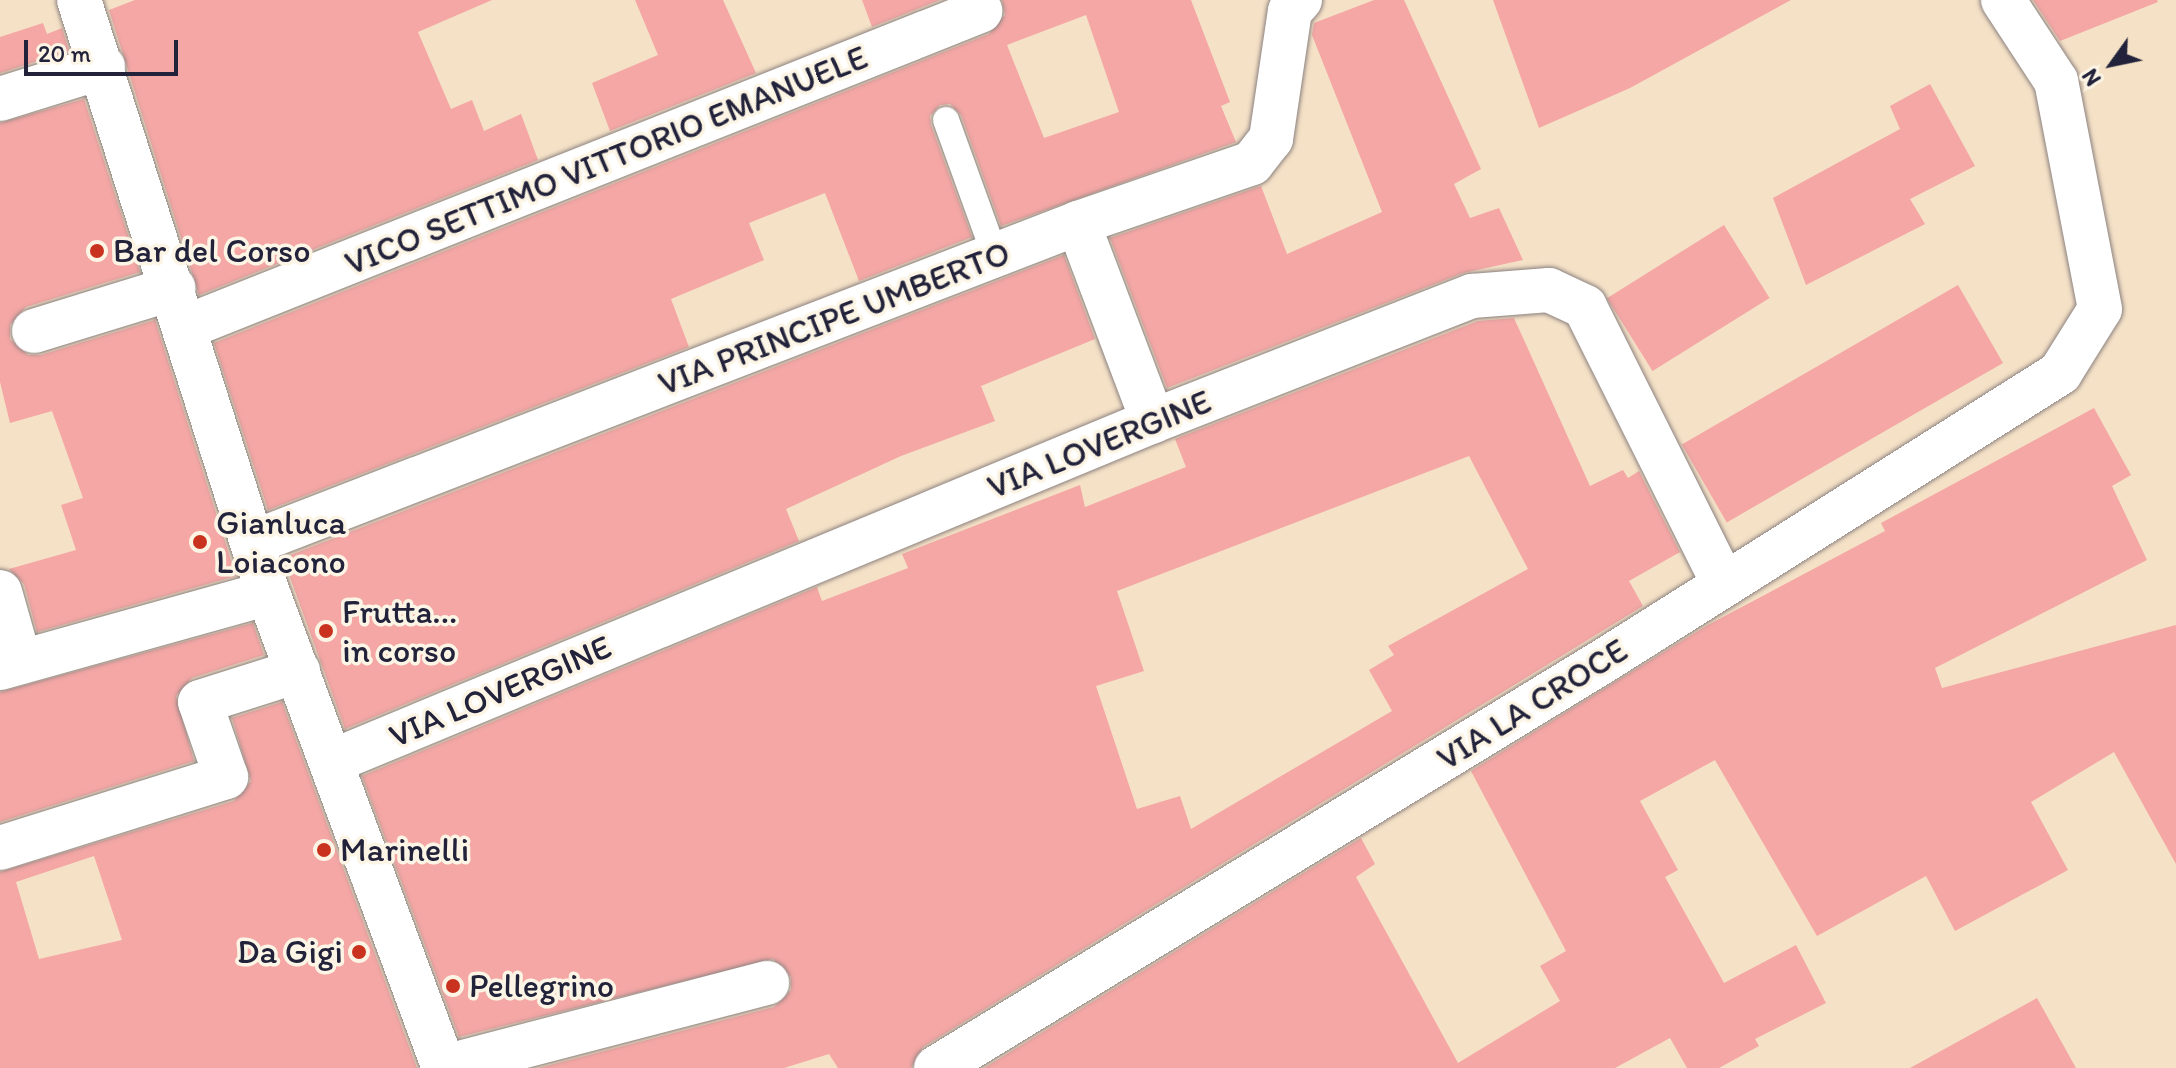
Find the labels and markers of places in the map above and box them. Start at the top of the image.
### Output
place label: Bar del Corso [113,231,311,271]
marker: Bar del Corso [88,242,106,260]
place label: Gianluca Loiacono [216,502,346,582]
marker: Gianluca Loiacono [191,533,209,551]
place label: Frutta... in corso [342,591,457,670]
marker: Frutta... in corso [317,622,335,640]
place label: Marinelli [340,830,469,870]
marker: Marinelli [315,841,333,859]
place label: Da Gigi [237,932,343,972]
marker: Da Gigi [350,943,368,961]
place label: Pellegrino [469,966,614,1006]
marker: Pellegrino [444,977,462,995]

